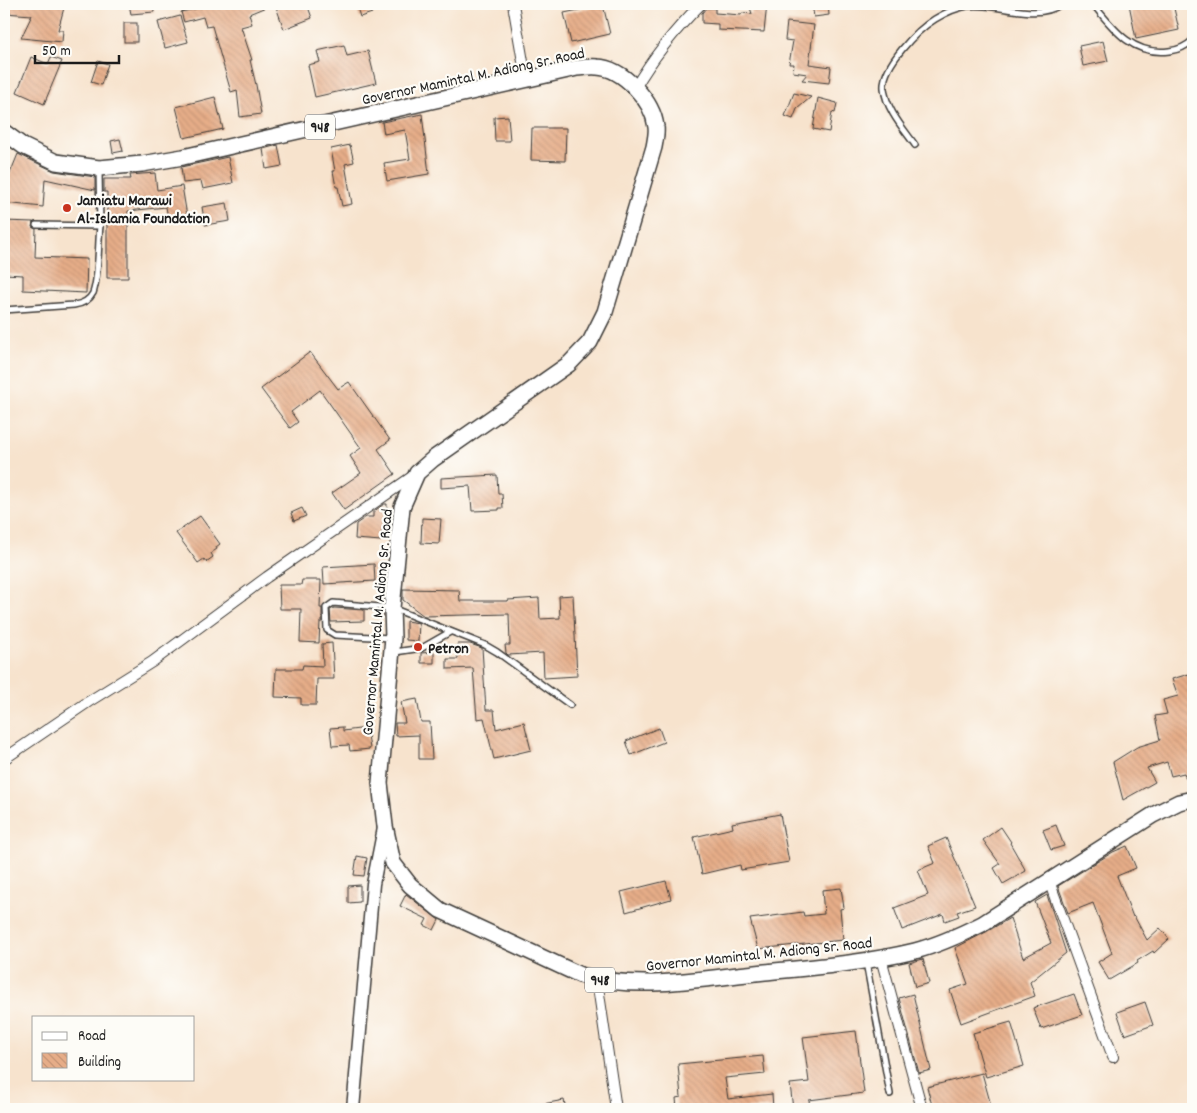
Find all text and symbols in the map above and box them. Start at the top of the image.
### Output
scale bar [35,32,119,64]
text: 50 m [42,41,71,63]
street label: Governor Mamintal M. Adiong Sr. Road [360,43,587,112]
road number: 948 [305,114,335,140]
place label: Jamiatu Marawi Al-Islamia Foundation [77,190,210,231]
marker: Jamiatu Marawi Al-Islamia Foundation [61,202,73,214]
street label: Governor Mamintal M. Adiong Sr. Road [357,508,400,736]
place label: Petron [428,638,469,661]
marker: Petron [412,641,424,653]
street label: Governor Mamintal M. Adiong Sr. Road [645,932,873,979]
road number: 948 [585,968,615,992]
legend [32,1016,195,1080]
text: Road [78,1026,106,1048]
text: Building [78,1052,121,1074]

